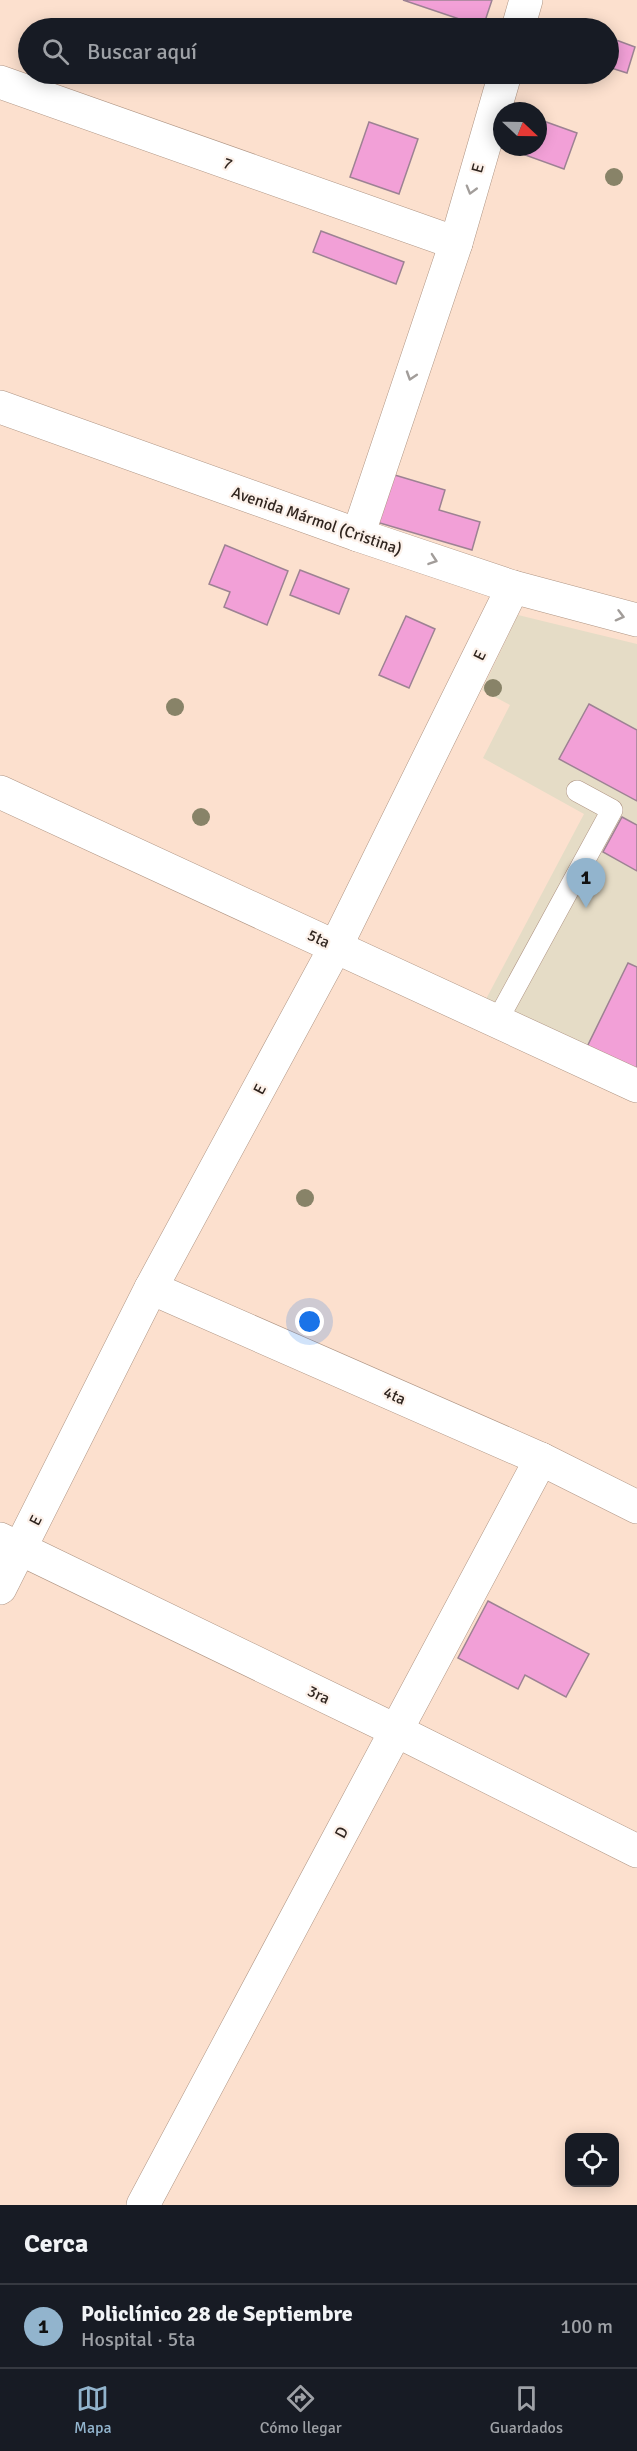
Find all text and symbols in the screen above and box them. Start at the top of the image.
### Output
search box [18,18,619,84]
icon: search [39,35,72,68]
text: Buscar aquí [87,38,197,65]
north arrow [493,102,547,156]
street label: 7 [220,153,235,175]
street label: E [467,161,489,175]
one-way arrow [466,184,478,195]
one-way arrow [406,370,419,381]
street label: Avenida Mármol (Cristina) [229,482,404,559]
one-way arrow [428,553,438,565]
one-way arrow [615,608,625,621]
street label: E [469,647,491,664]
pin: 1 [566,858,606,908]
street label: 5ta [304,925,333,953]
street label: E [249,1081,271,1098]
your location [295,1307,324,1336]
street label: 4ta [380,1382,409,1410]
street label: E [25,1512,47,1529]
street label: 3ra [304,1681,333,1709]
street label: D [331,1823,353,1842]
map controls [565,2133,619,2187]
button: locate [565,2133,619,2187]
text: Cerca [24,2228,88,2260]
text: Policlínico 28 de Septiembre [81,2300,353,2327]
text: 1 [38,2314,49,2339]
text: 100 m [560,2314,613,2339]
text: Hospital · 5ta [81,2327,195,2352]
tab: Mapa [74,2382,112,2438]
tab: Cómo llegar [260,2382,342,2438]
tab: Guardados [490,2382,563,2438]

